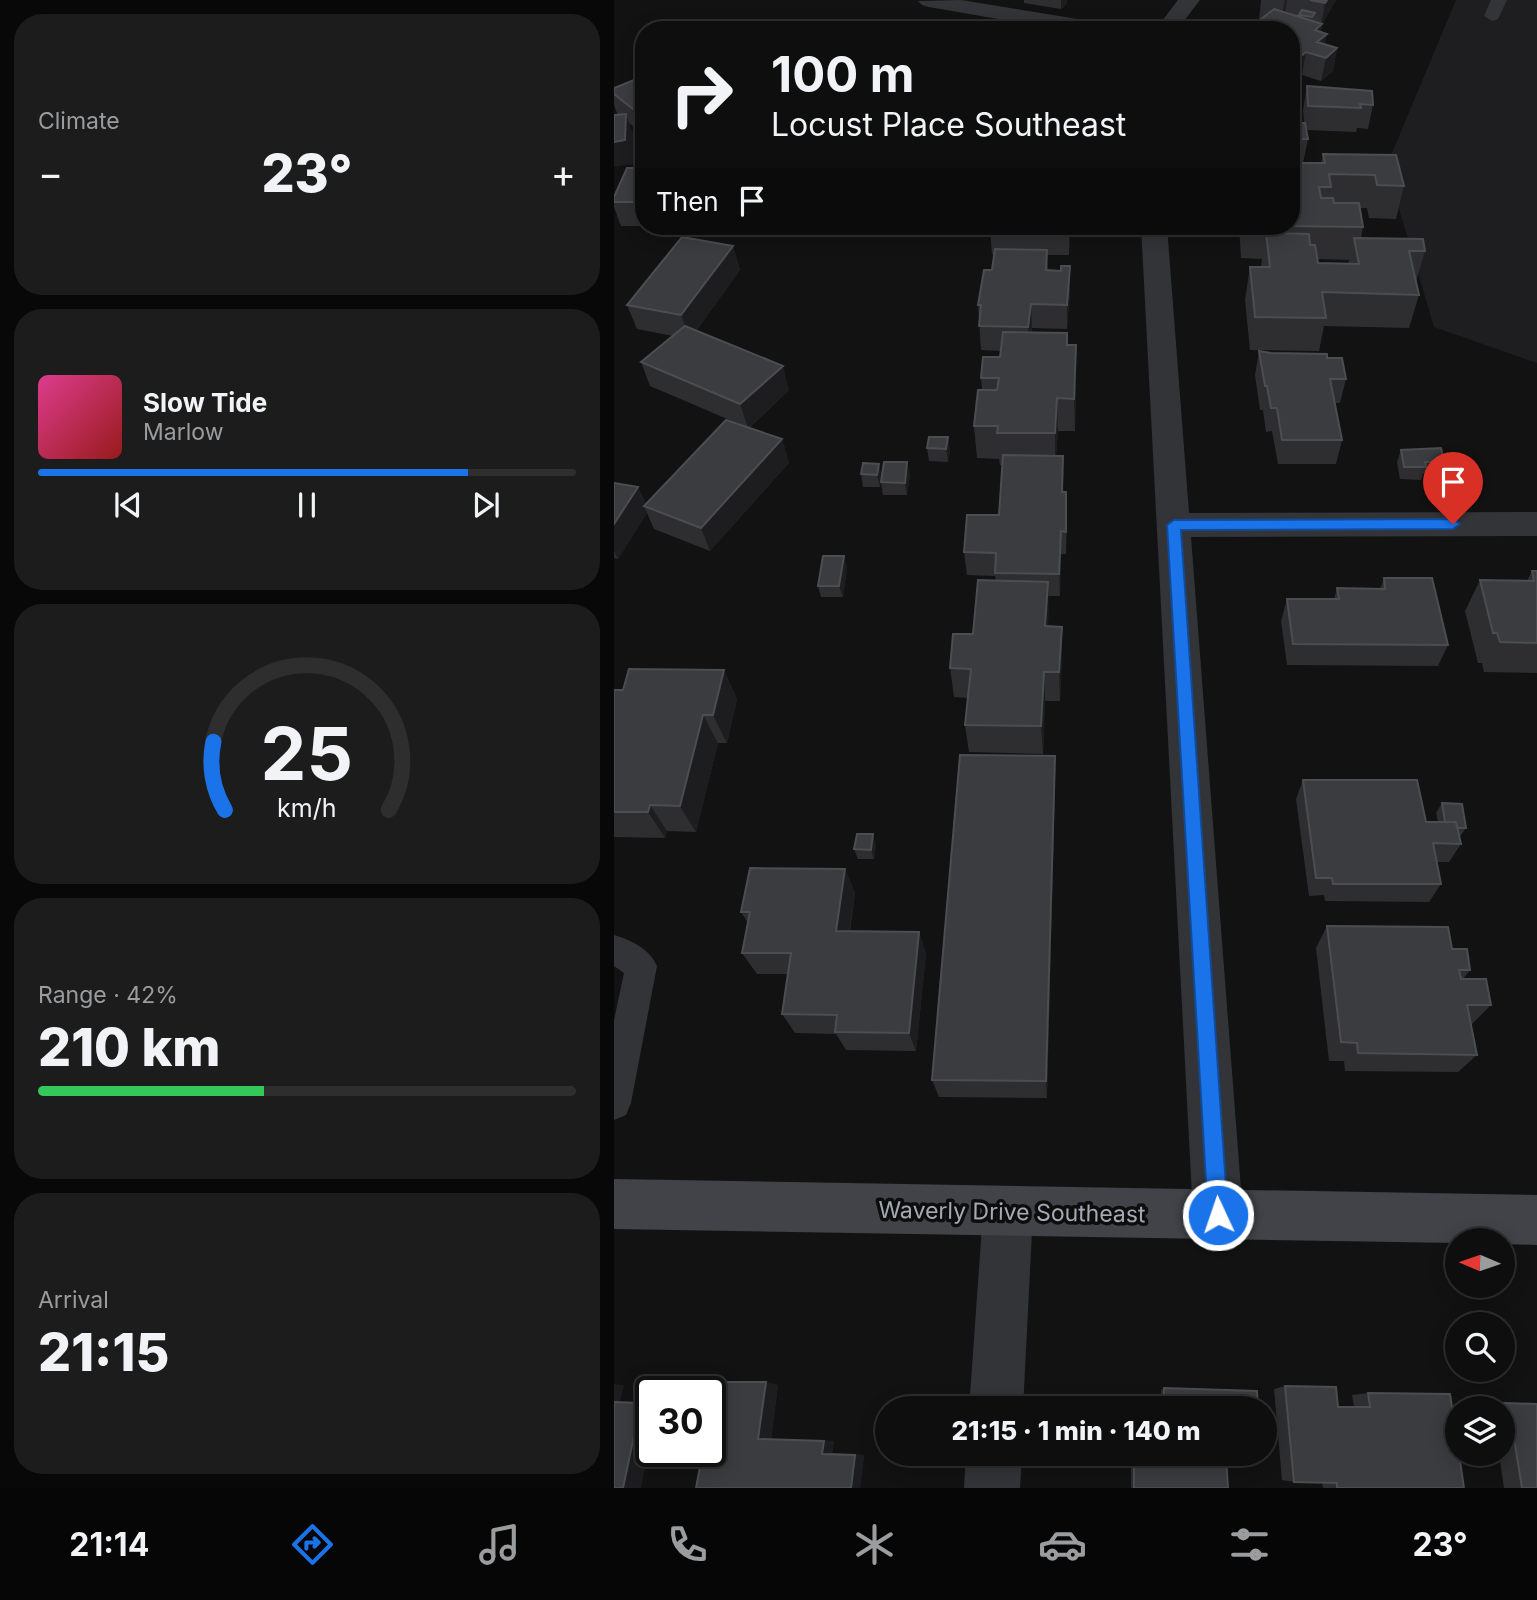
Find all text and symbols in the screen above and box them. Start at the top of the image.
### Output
text: 100 m [771,45,915,104]
icon: right [656,49,747,140]
text: Locust Place Southeast [771,105,1126,144]
text: Climate [38,107,120,135]
text: 23° [261,142,353,205]
text: − [38,150,63,196]
text: + [551,150,576,196]
icon: arrive [733,182,771,220]
text: Then [656,186,719,217]
text: Slow Tide [143,387,267,418]
text: Marlow [143,418,223,446]
pin [1423,452,1483,524]
icon: arrive [1434,463,1472,501]
icon: previous [109,486,147,524]
icon: pause [288,486,326,524]
icon: next [467,486,505,524]
text: 25 [261,709,353,798]
text: km/h [277,793,337,823]
text: Range · 42% [38,981,178,1009]
text: 210 km [38,1016,221,1079]
position arrow [1181,1178,1255,1252]
street label: Waverly Drive Southeast [878,1196,1146,1228]
north arrow [1445,1228,1515,1298]
map controls [1445,1228,1515,1466]
text: Arrival [38,1286,109,1314]
button: search [1445,1312,1515,1382]
text: 21:15 [38,1321,169,1384]
speed limit sign: 30 [635,1376,726,1467]
button: layers [1445,1396,1515,1466]
text: 21:15 · 1 min · 140 m [951,1415,1201,1446]
icon: directions [288,1520,337,1569]
icon: music [475,1520,524,1569]
icon: phone [663,1520,712,1569]
icon: climate [850,1520,899,1569]
icon: car [1038,1520,1087,1569]
icon: filters [1225,1520,1274,1569]
text: 21:14 [69,1525,149,1564]
text: 23° [1412,1525,1468,1564]

